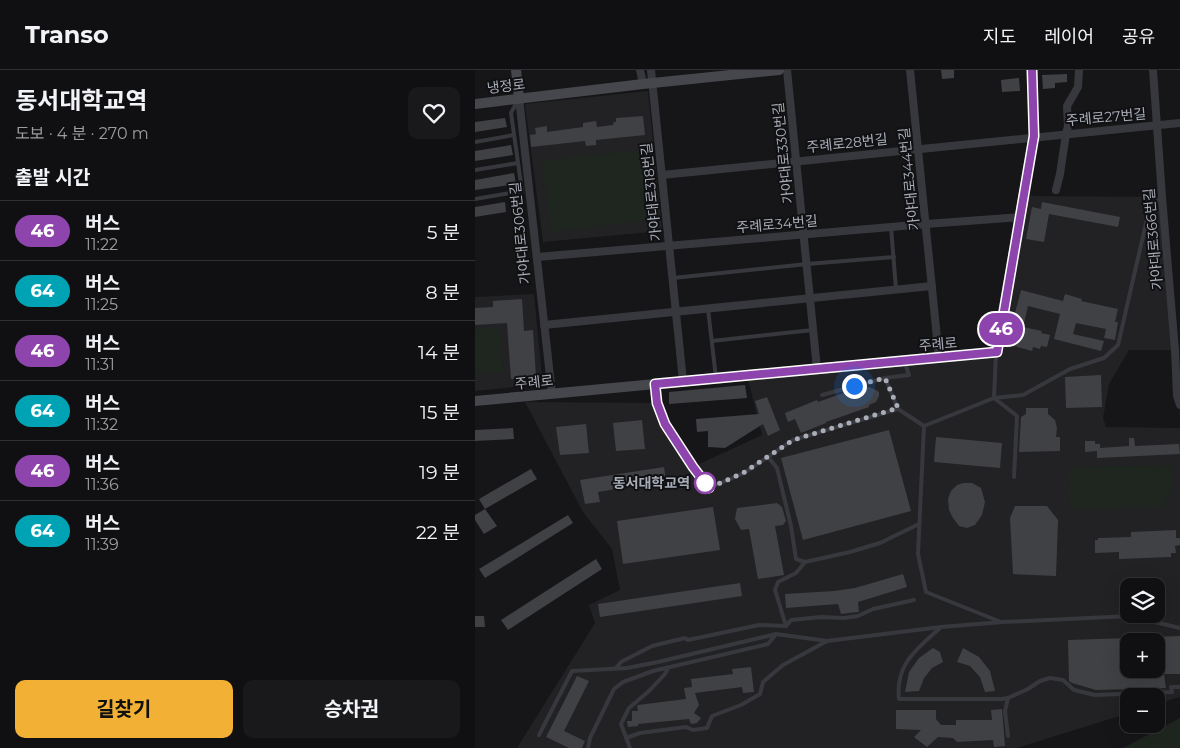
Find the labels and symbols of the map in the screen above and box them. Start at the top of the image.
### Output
street label: 냉정로 [486,75,526,97]
street label: 가야대로330번길 [769,101,797,205]
street label: 주례로27번길 [1065,105,1147,129]
street label: 가야대로344번길 [895,126,923,232]
street label: 주례로28번길 [806,130,888,156]
street label: 가야대로318번길 [637,142,665,242]
street label: 가야대로306번길 [506,181,534,285]
street label: 가야대로366번길 [1140,187,1166,291]
street label: 주례로34번길 [736,211,818,237]
line badge: 46 [979,313,1023,345]
street label: 주례로 [918,333,958,355]
street label: 주례로 [514,371,554,393]
your location [842,374,867,399]
marker: 동서대학교역 [694,472,716,494]
place label: 동서대학교역 [613,474,690,492]

